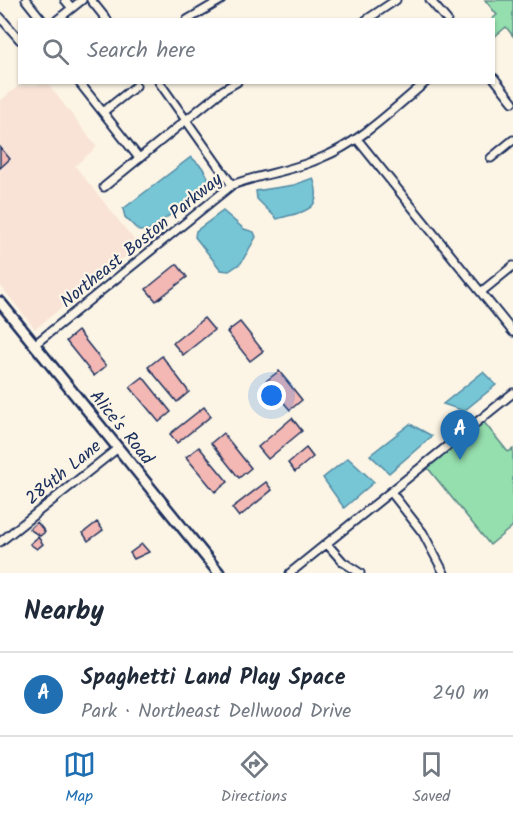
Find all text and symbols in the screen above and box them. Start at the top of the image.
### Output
search box [18,18,495,84]
text: Search here [87,34,195,69]
icon: search [39,35,72,68]
street label: Northeast Boston Parkway [54,166,230,316]
your location [257,381,286,410]
street label: Alice's Road [81,384,161,473]
pin: A [440,410,480,460]
street label: 284th Lane [19,433,108,513]
text: Nearby [24,591,104,633]
text: Spaghetti Land Play Space [81,661,345,696]
text: A [37,678,50,710]
text: 240 m [432,678,489,710]
text: Park · Northeast Dellwood Drive [81,696,351,728]
tab: Map [63,748,96,809]
tab: Directions [221,748,287,809]
tab: Saved [412,748,450,809]

